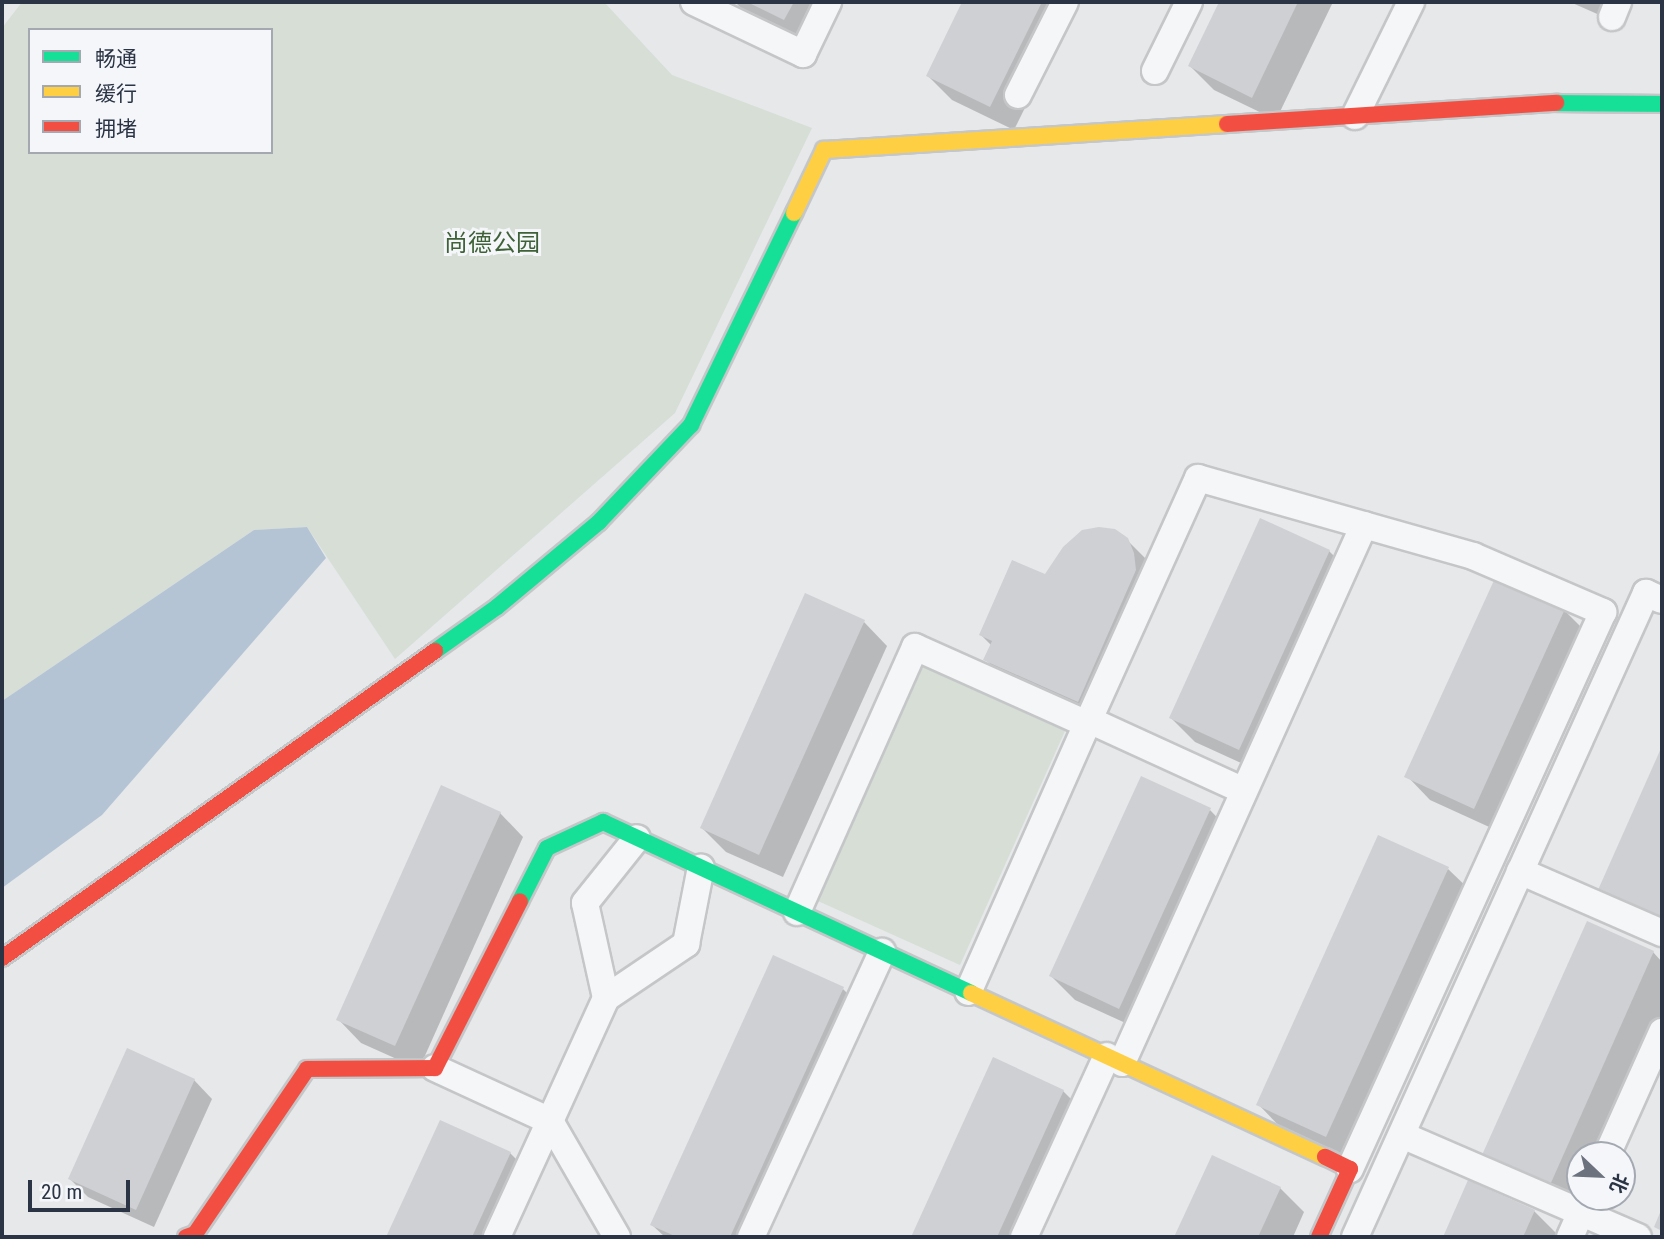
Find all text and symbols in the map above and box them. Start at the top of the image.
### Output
legend [28,28,273,154]
text: 畅通 [95,47,137,71]
text: 缓行 [95,82,137,106]
text: 拥堵 [95,117,137,141]
park label: 尚德公园 [444,230,540,258]
north arrow [1566,1141,1636,1211]
scale bar [32,1166,133,1210]
text: 北 [1605,1170,1633,1197]
text: 20 m [41,1180,82,1204]

